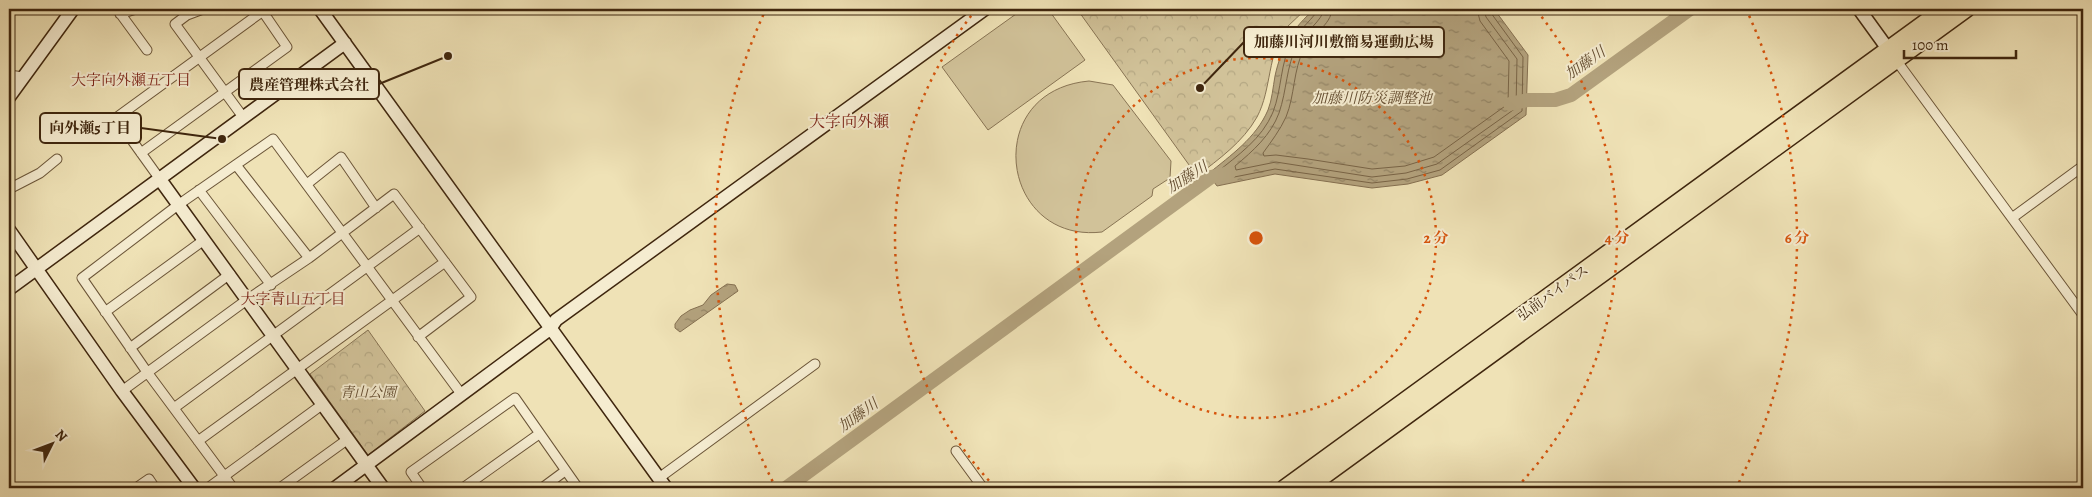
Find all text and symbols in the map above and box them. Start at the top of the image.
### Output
callout: 加藤川河川敷簡易運動広場 [1244,27,1444,57]
scale bar [1904,28,2017,60]
text: 加藤川河川敷簡易運動広場 [1254,32,1434,52]
text: 100 m [1912,35,1949,55]
water label: 加藤川 [1561,41,1611,84]
callout: 農産管理株式会社 [239,69,379,99]
district label: 大字向外瀬五丁目 [71,70,191,90]
text: 農産管理株式会社 [249,75,369,95]
water label: 加藤川防災調整池 [1312,88,1434,108]
district label: 大字向外瀬 [809,111,889,133]
callout: 向外瀬5丁目 [40,113,141,143]
text: 向外瀬5丁目 [49,118,131,138]
water label: 加藤川 [1163,156,1213,197]
text: 2 分 [1424,228,1448,248]
text: 4 分 [1605,228,1629,248]
text: 6 分 [1785,228,1809,248]
centre of rings [1247,229,1265,247]
street label: 弘前バイパス [1514,261,1592,325]
district label: 大字青山五丁目 [240,289,346,309]
park label: 青山公園 [340,383,398,402]
water label: 加藤川 [834,393,884,436]
north arrow [28,420,78,470]
text: N [51,425,72,446]

